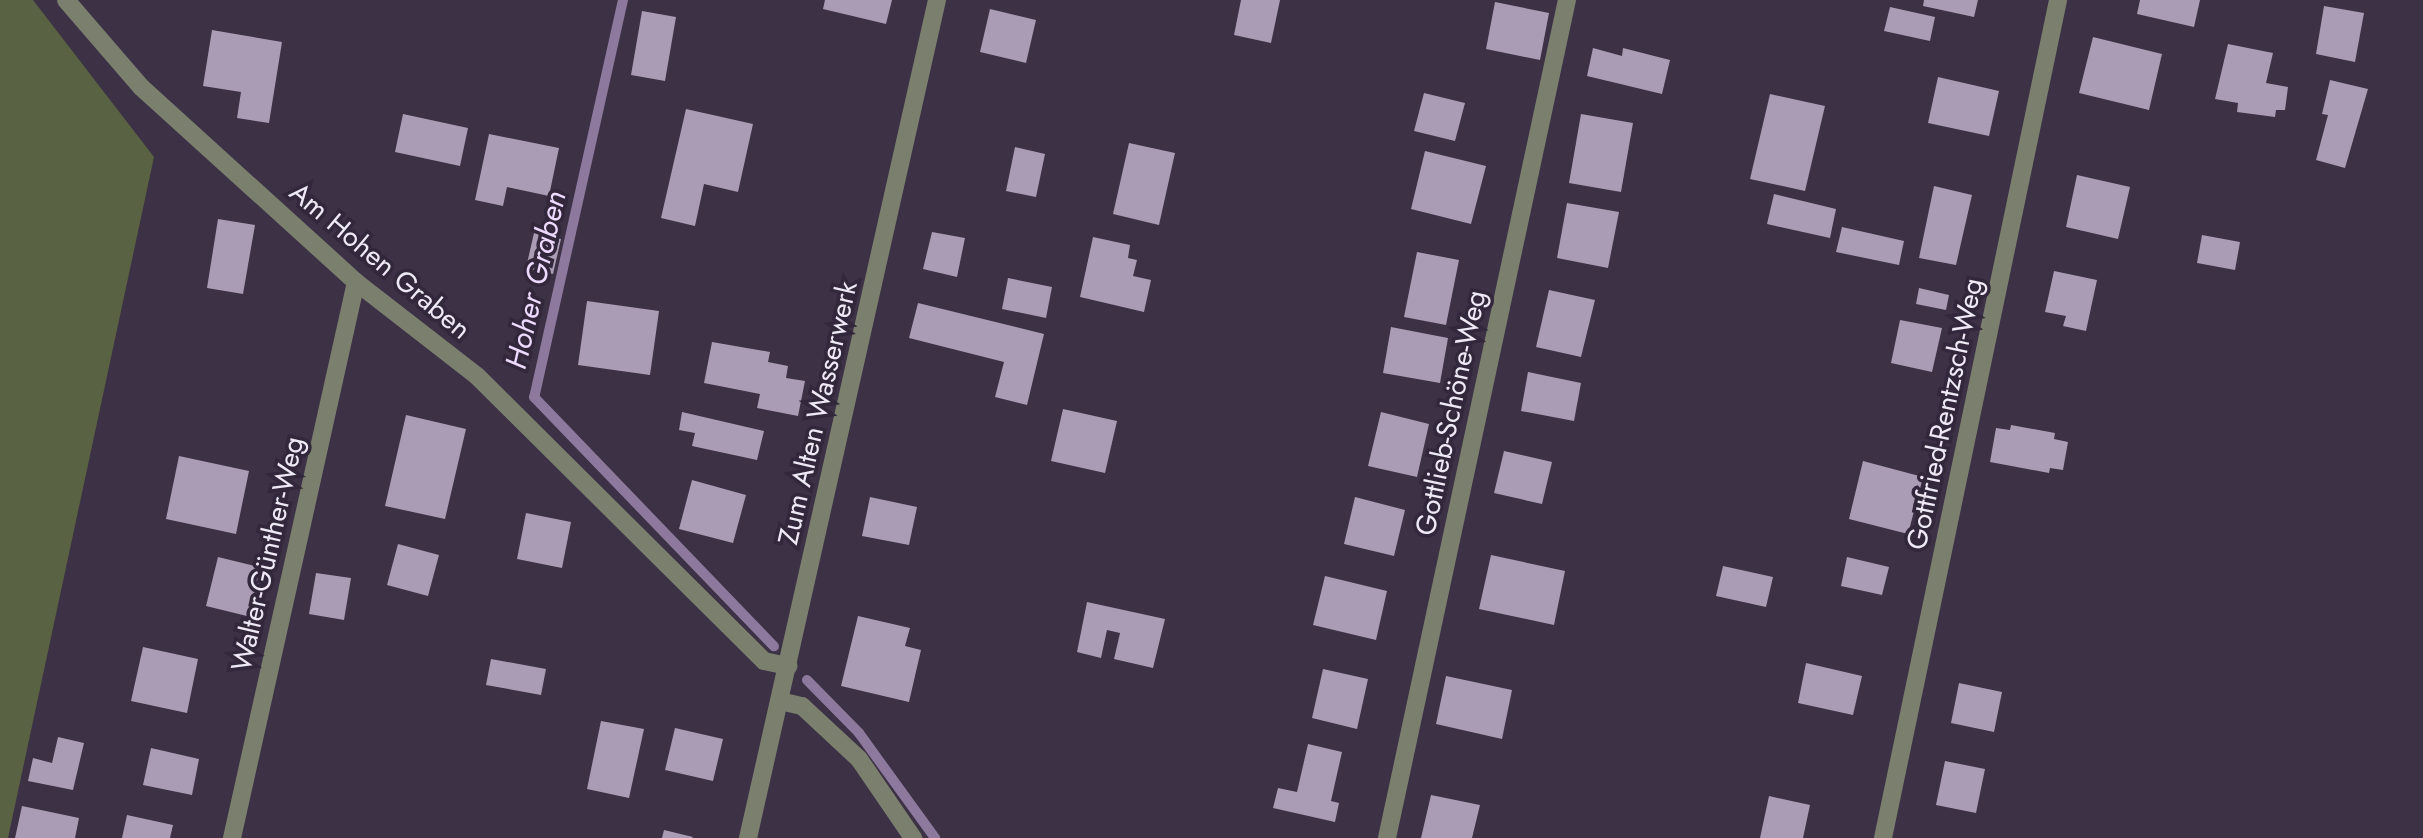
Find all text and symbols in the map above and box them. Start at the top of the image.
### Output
street label: Am Hohen Graben [283,175,477,347]
water label: Hoher Graben [498,187,574,373]
street label: Gottfried-Rentzsch-Weg [1900,275,1990,553]
street label: Zum Alten Wasserwerk [771,278,865,548]
street label: Gottlieb-Schöne-Weg [1409,287,1493,539]
street label: Walter-Günther-Weg [225,433,311,675]

